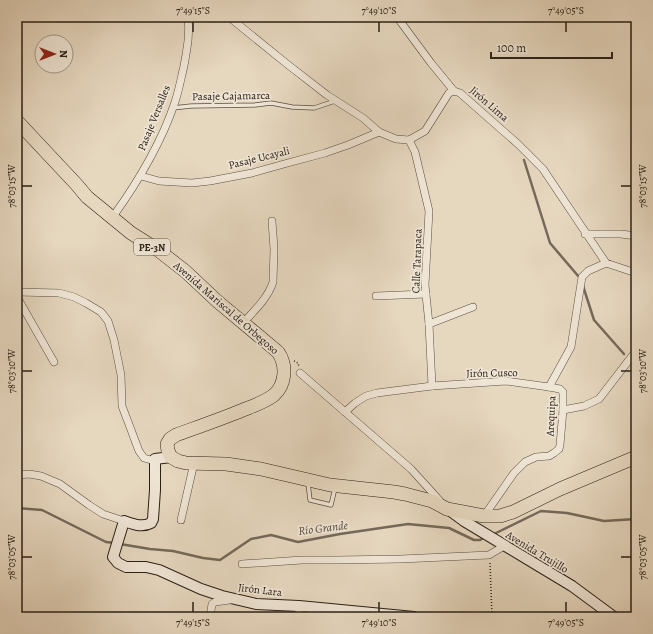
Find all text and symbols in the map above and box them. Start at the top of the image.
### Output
text: 7°49'15"S [176,4,210,17]
text: 7°49'10"S [361,4,397,17]
text: 7°49'05"S [548,4,584,17]
north arrow [34,34,74,74]
scale bar [491,34,612,60]
text: 100 m [497,40,526,56]
text: N [56,50,71,58]
street label: Pasaje Versalles [134,83,174,153]
street label: Jirón Lima [466,83,512,126]
street label: Pasaje Cajamarca [192,88,271,104]
street label: Pasaje Ucayali [227,143,291,173]
text: 78°03'15"W [5,164,18,208]
text: 78°03'15"W [636,164,649,208]
street label: Calle Tarapaca [408,227,426,294]
road number: PE-3N [134,239,170,255]
street label: Avenida Mariscal de Orbegoso [169,257,282,358]
text: 78°03'10"W [5,348,18,393]
text: 78°03'10"W [636,348,649,393]
street label: Jirón Cusco [466,365,518,381]
street label: Arequipa [542,394,560,438]
water label: Río Grande [297,517,349,539]
street label: Avenida Trujillo [502,527,572,577]
text: 78°03'05"W [5,534,18,580]
text: 78°03'05"W [636,534,649,580]
street label: Jirón Lara [237,580,284,600]
text: 7°49'15"S [176,616,210,629]
text: 7°49'10"S [361,616,397,629]
text: 7°49'05"S [548,616,584,629]

